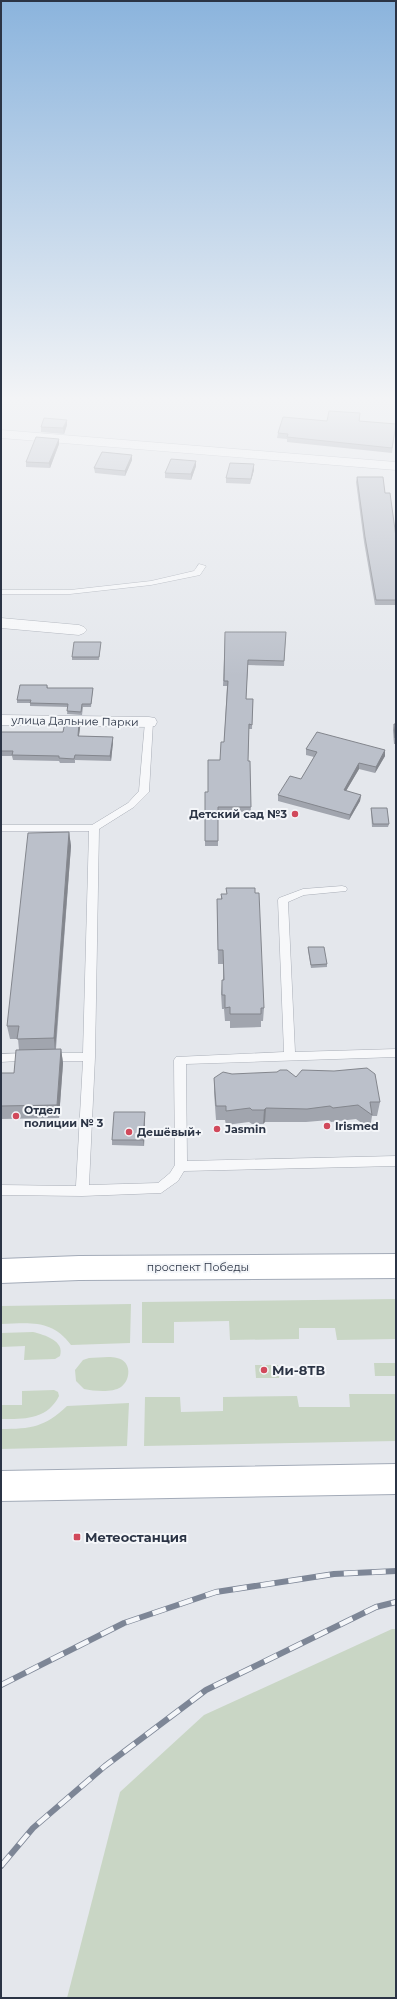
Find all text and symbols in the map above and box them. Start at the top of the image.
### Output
street label: улица Дальние Парки [10,713,139,729]
place label: Детский сад №3 [189,807,287,821]
marker: Детский сад №3 [290,809,300,819]
place label: Отдел полиции № 3 [24,1103,104,1130]
marker: Отдел полиции № 3 [11,1111,21,1121]
place label: Irismed [335,1119,379,1133]
marker: Irismed [322,1121,332,1131]
place label: Jasmin [224,1122,266,1136]
marker: Jasmin [212,1124,222,1134]
place label: Дешёвый+ [137,1125,202,1139]
marker: Дешёвый+ [124,1127,134,1137]
street label: проспект Победы [147,1260,249,1274]
place label: Ми-8ТВ [272,1362,325,1378]
marker: Ми-8ТВ [259,1365,269,1375]
place label: Метеостанция [85,1529,187,1545]
marker: Метеостанция [72,1532,82,1542]

